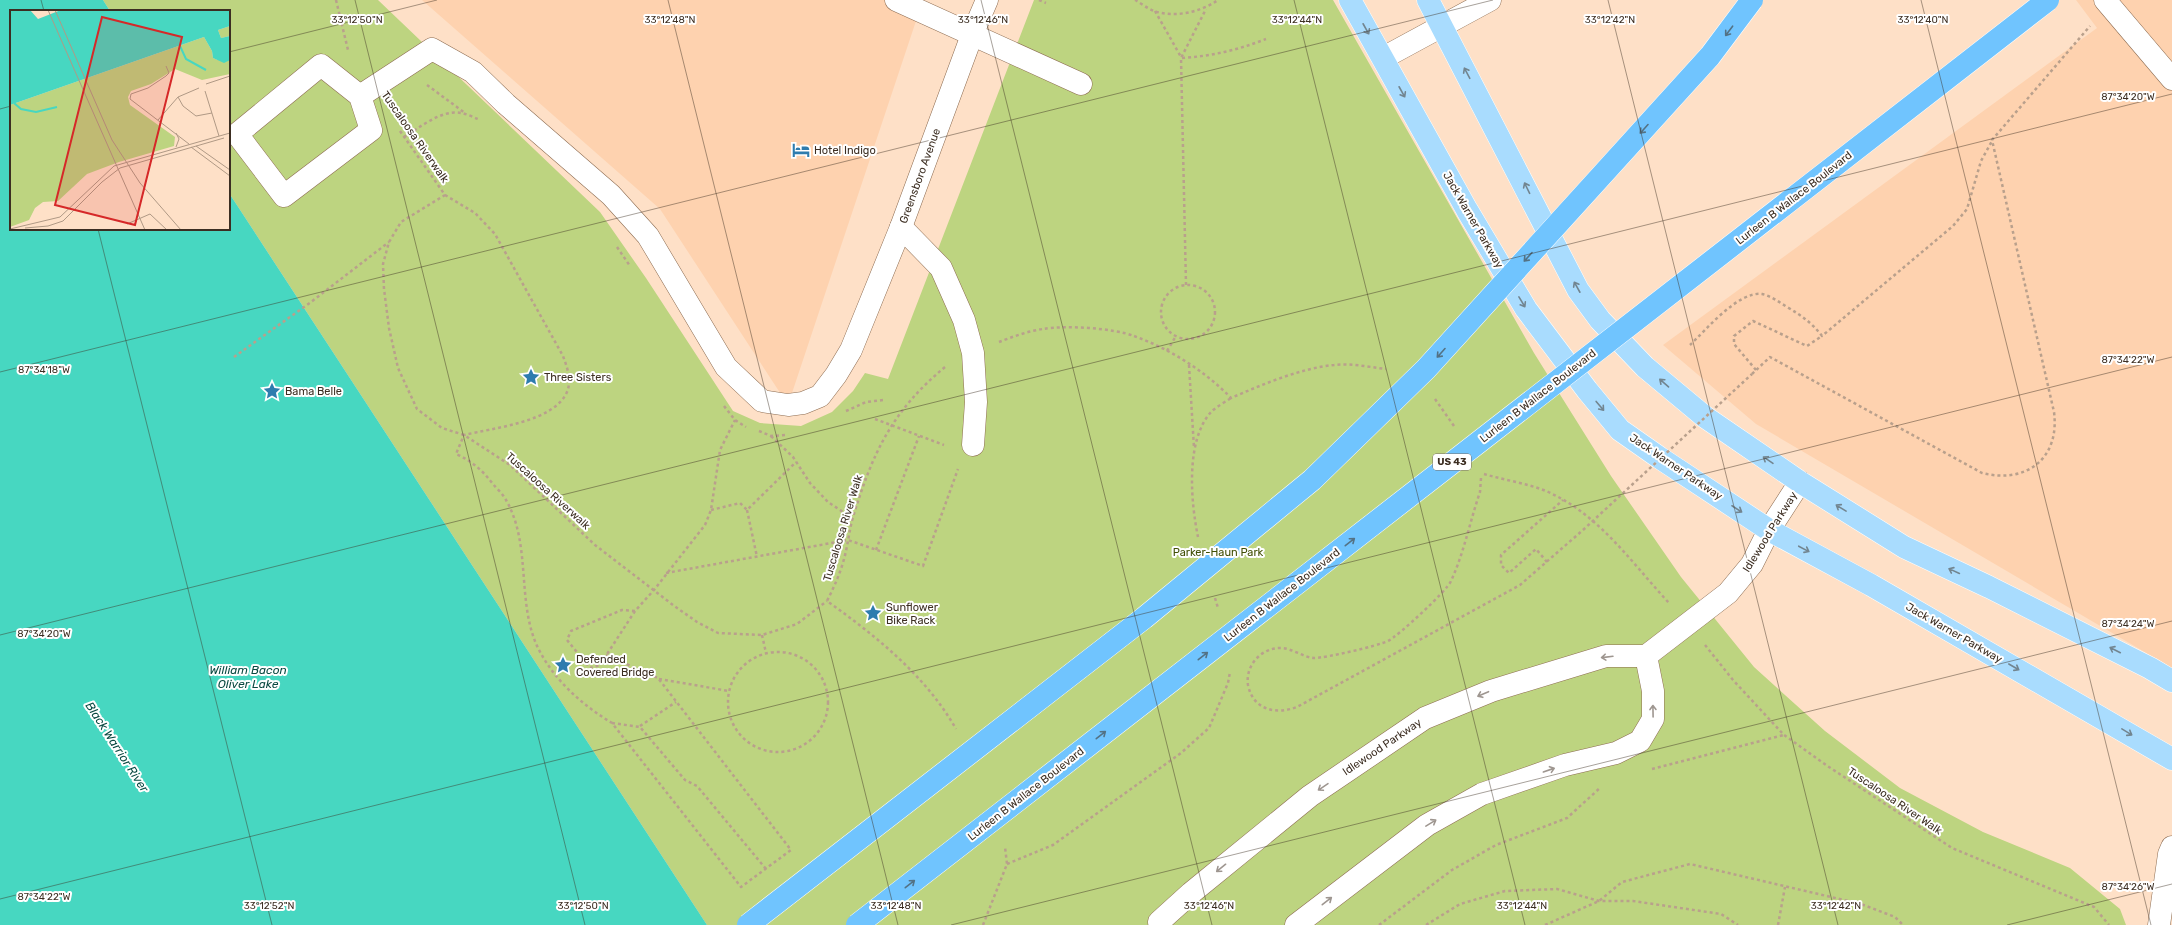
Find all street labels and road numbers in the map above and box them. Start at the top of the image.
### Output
street label: Tuscaloosa Riverwalk [378,89,452,186]
street label: Greensboro Avenue [897,127,943,225]
street label: Lurleen B Wallace Boulevard [1733,149,1855,247]
street label: Jack Warner Parkway [1440,170,1506,270]
street label: Lurleen B Wallace Boulevard [1477,347,1599,445]
street label: Jack Warner Parkway [1627,431,1725,503]
street label: Tuscaloosa Riverwalk [503,450,593,532]
road number: US 43 [1433,454,1471,470]
street label: Tuscaloosa River Walk [821,473,866,583]
street label: Idlewood Parkway [1740,489,1800,575]
street label: Lurleen B Wallace Boulevard [1221,546,1343,644]
street label: Jack Warner Parkway [1904,600,2004,666]
street label: Idlewood Parkway [1340,716,1424,778]
street label: Lurleen B Wallace Boulevard [965,745,1087,843]
street label: Tuscaloosa River Walk [1845,765,1945,838]

